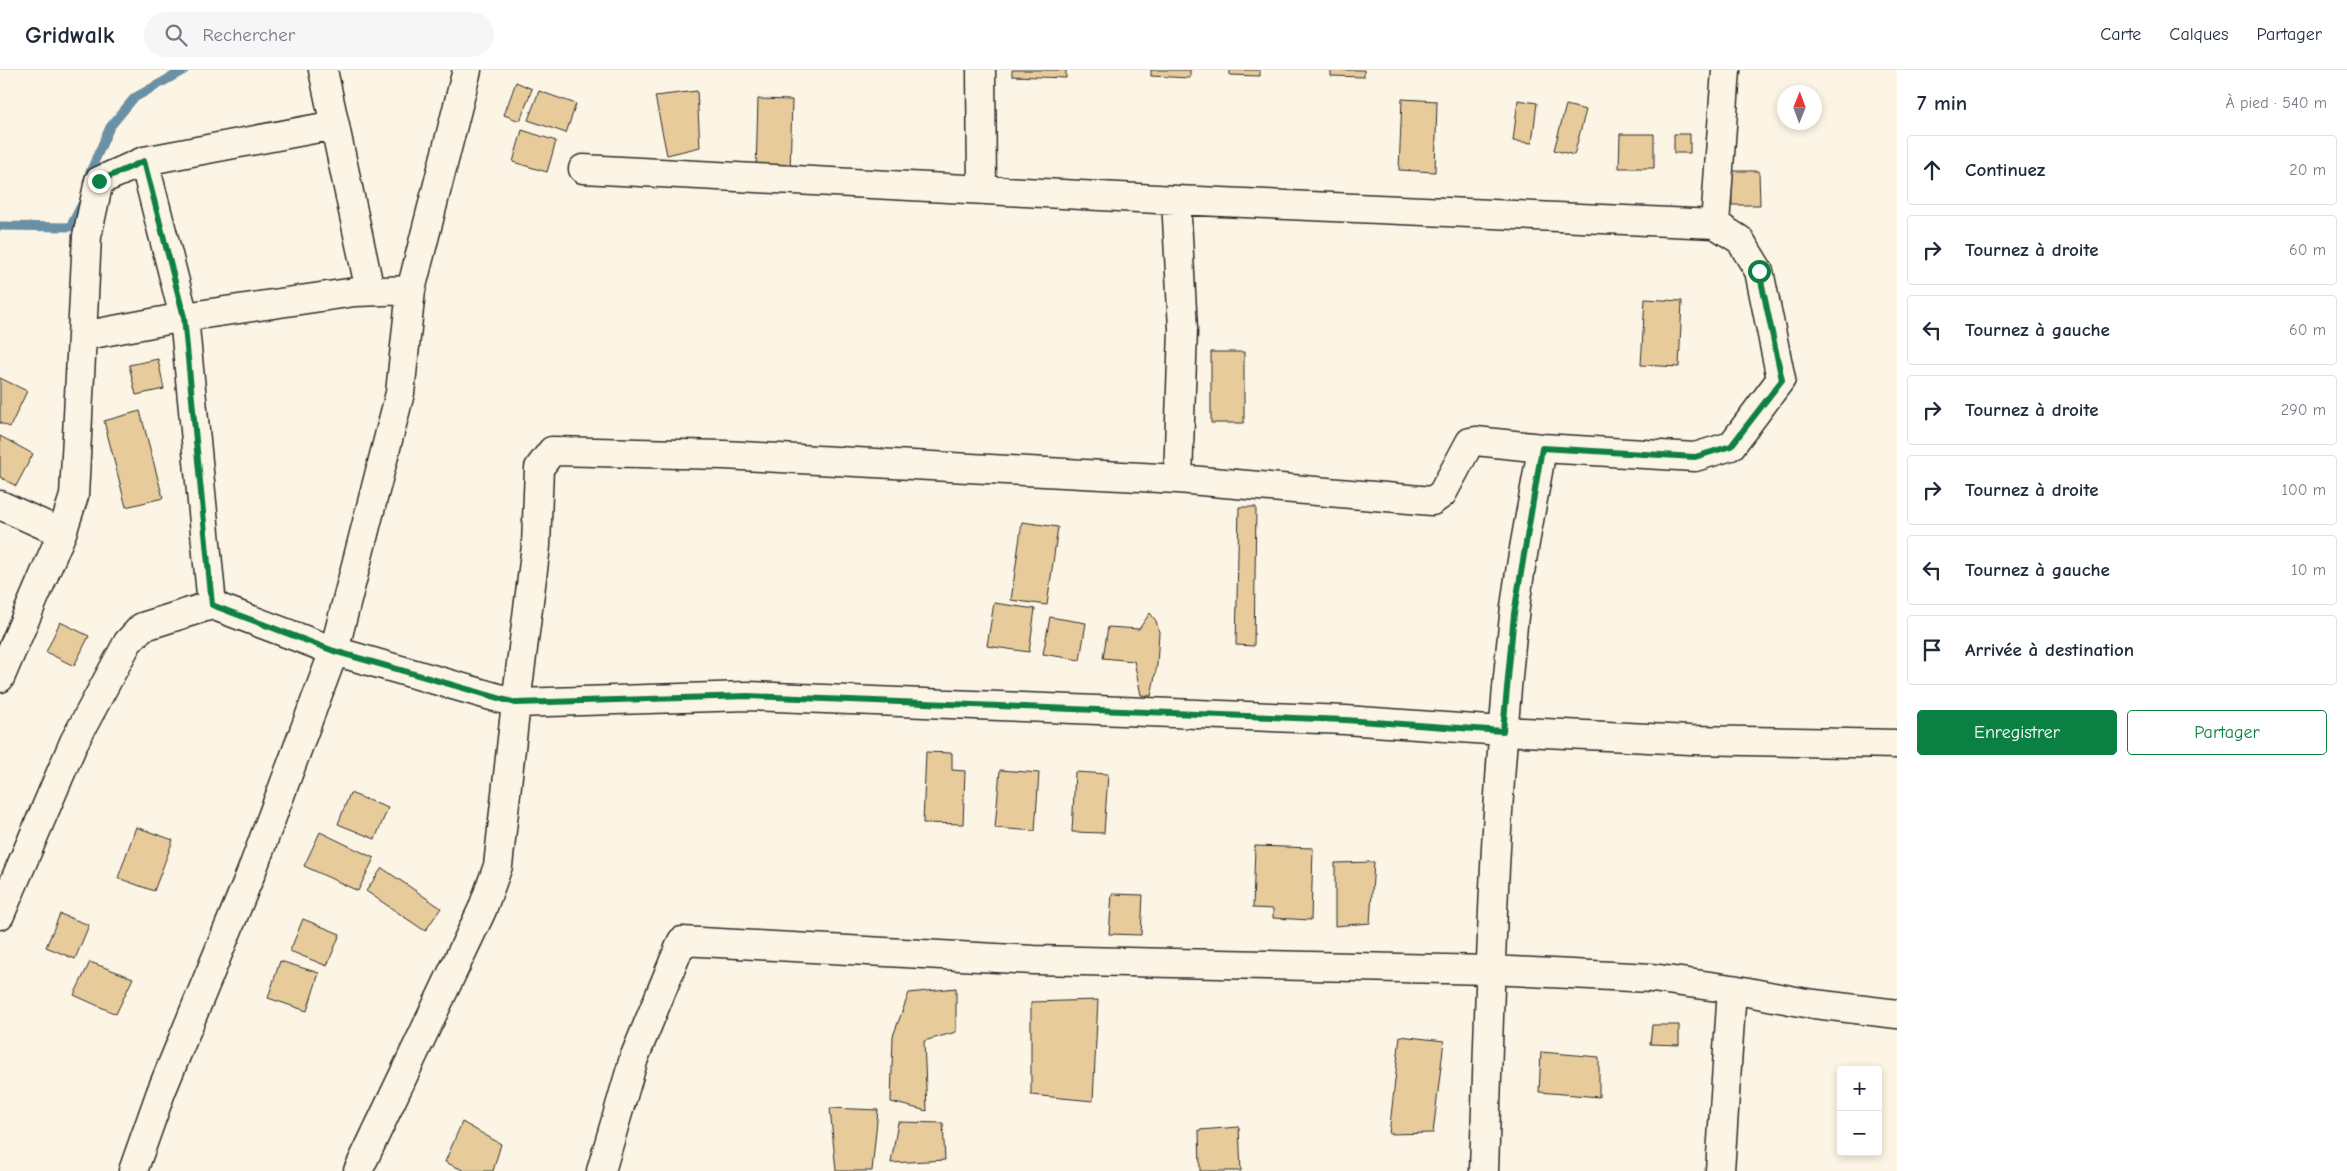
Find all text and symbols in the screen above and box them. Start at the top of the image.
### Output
search box [144,12,494,57]
text: Gridwalk [25,21,114,49]
icon: search [162,21,190,49]
text: Rechercher [202,24,295,46]
text: Carte [2100,24,2141,45]
text: Calques [2169,24,2229,45]
text: Partager [2257,24,2322,45]
north arrow [1777,85,1822,130]
text: 7 min [1917,91,1967,115]
text: À pied · 540 m [2225,94,2327,112]
icon: ahead [1918,156,1946,184]
text: Continuez [1965,159,2045,181]
text: 20 m [2289,161,2326,179]
route end [88,170,111,193]
icon: right [1918,236,1946,264]
text: Tournez à droite [1965,239,2099,261]
text: 60 m [2289,241,2326,259]
route start [1748,260,1771,283]
icon: left [1918,316,1946,344]
text: Tournez à gauche [1965,319,2110,341]
text: 60 m [2289,321,2326,339]
icon: right [1918,396,1946,424]
text: Tournez à droite [1965,399,2099,421]
text: 290 m [2281,401,2326,419]
icon: right [1918,476,1946,504]
text: Tournez à droite [1965,479,2099,501]
text: 100 m [2282,481,2326,499]
icon: left [1918,556,1946,584]
text: Tournez à gauche [1965,559,2110,581]
text: 10 m [2291,561,2326,579]
icon: arrive [1918,636,1946,664]
text: Arrivée à destination [1965,639,2134,661]
button: Enregistrer [1917,710,2117,755]
button: Partager [2127,710,2327,755]
map controls [1837,1066,1882,1156]
button: + [1837,1066,1882,1111]
button: − [1837,1111,1882,1156]

